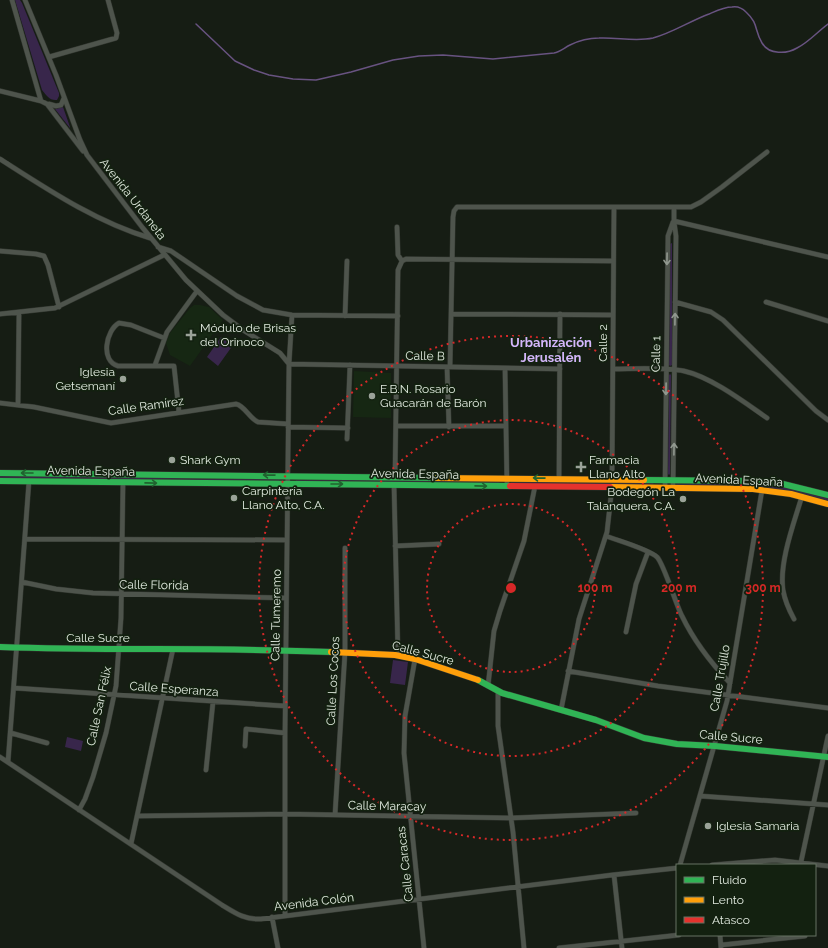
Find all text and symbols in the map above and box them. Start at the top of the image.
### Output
street label: Avenida Urdaneta [97,156,169,242]
one-way arrow [663,252,671,265]
one-way arrow [671,313,679,326]
place label: Módulo de Brisas del Orinoco [200,321,296,349]
street label: Calle 2 [596,324,610,362]
marker: Módulo de Brisas del Orinoco [185,329,197,341]
district label: Urbanización Jerusalén [510,335,592,365]
street label: Calle 1 [649,336,663,372]
street label: Calle B [405,349,445,363]
place label: Iglesia Getsemaní [55,365,115,393]
marker: Iglesia Getsemaní [118,374,128,384]
place label: E.B.N. Rosario Guacarán de Barón [380,382,486,410]
one-way arrow [662,382,670,395]
marker: E.B.N. Rosario Guacarán de Barón [367,391,377,401]
street label: Calle Ramírez [107,394,185,418]
one-way arrow [670,443,678,456]
place label: Shark Gym [180,453,240,467]
place label: Farmacia Llano Alto [589,453,645,481]
marker: Shark Gym [167,455,177,465]
marker: Farmacia Llano Alto [576,462,586,472]
street label: Avenida España [47,463,135,479]
street label: Avenida España [371,466,459,482]
one-way arrow [21,469,34,477]
one-way arrow [263,471,276,479]
street label: Avenida España [695,471,783,489]
one-way arrow [533,474,546,482]
one-way arrow [144,479,157,487]
one-way arrow [330,480,343,488]
one-way arrow [474,482,487,490]
place label: Carpintería Llano Alto, C.A. [242,484,324,512]
place label: Bodegón La Talanquera, C.A. [587,485,675,513]
marker: Carpintería Llano Alto, C.A. [229,493,239,503]
marker: Bodegón La Talanquera, C.A. [678,494,688,504]
street label: Calle Tumeremo [268,569,284,661]
street label: Calle Florida [119,577,189,593]
centre of rings [504,581,518,595]
text: 100 m [578,581,612,595]
text: 200 m [661,581,697,595]
text: 300 m [745,581,781,595]
street label: Calle Sucre [66,631,130,645]
street label: Calle Los Cocos [324,636,342,726]
street label: Calle Sucre [391,638,455,668]
street label: Calle Trujillo [707,643,733,713]
street label: Calle San Félix [84,665,114,747]
street label: Calle Esperanza [129,679,219,699]
street label: Calle Sucre [699,727,763,747]
street label: Calle Maracay [348,798,427,814]
place label: Iglesia Samaria [716,819,799,833]
marker: Iglesia Samaria [703,821,713,831]
street label: Calle Caracas [394,825,416,902]
legend [676,864,816,936]
text: Fluido [712,873,747,887]
street label: Avenida Colón [273,890,355,914]
text: Lento [712,893,744,907]
text: Atasco [712,913,750,927]

